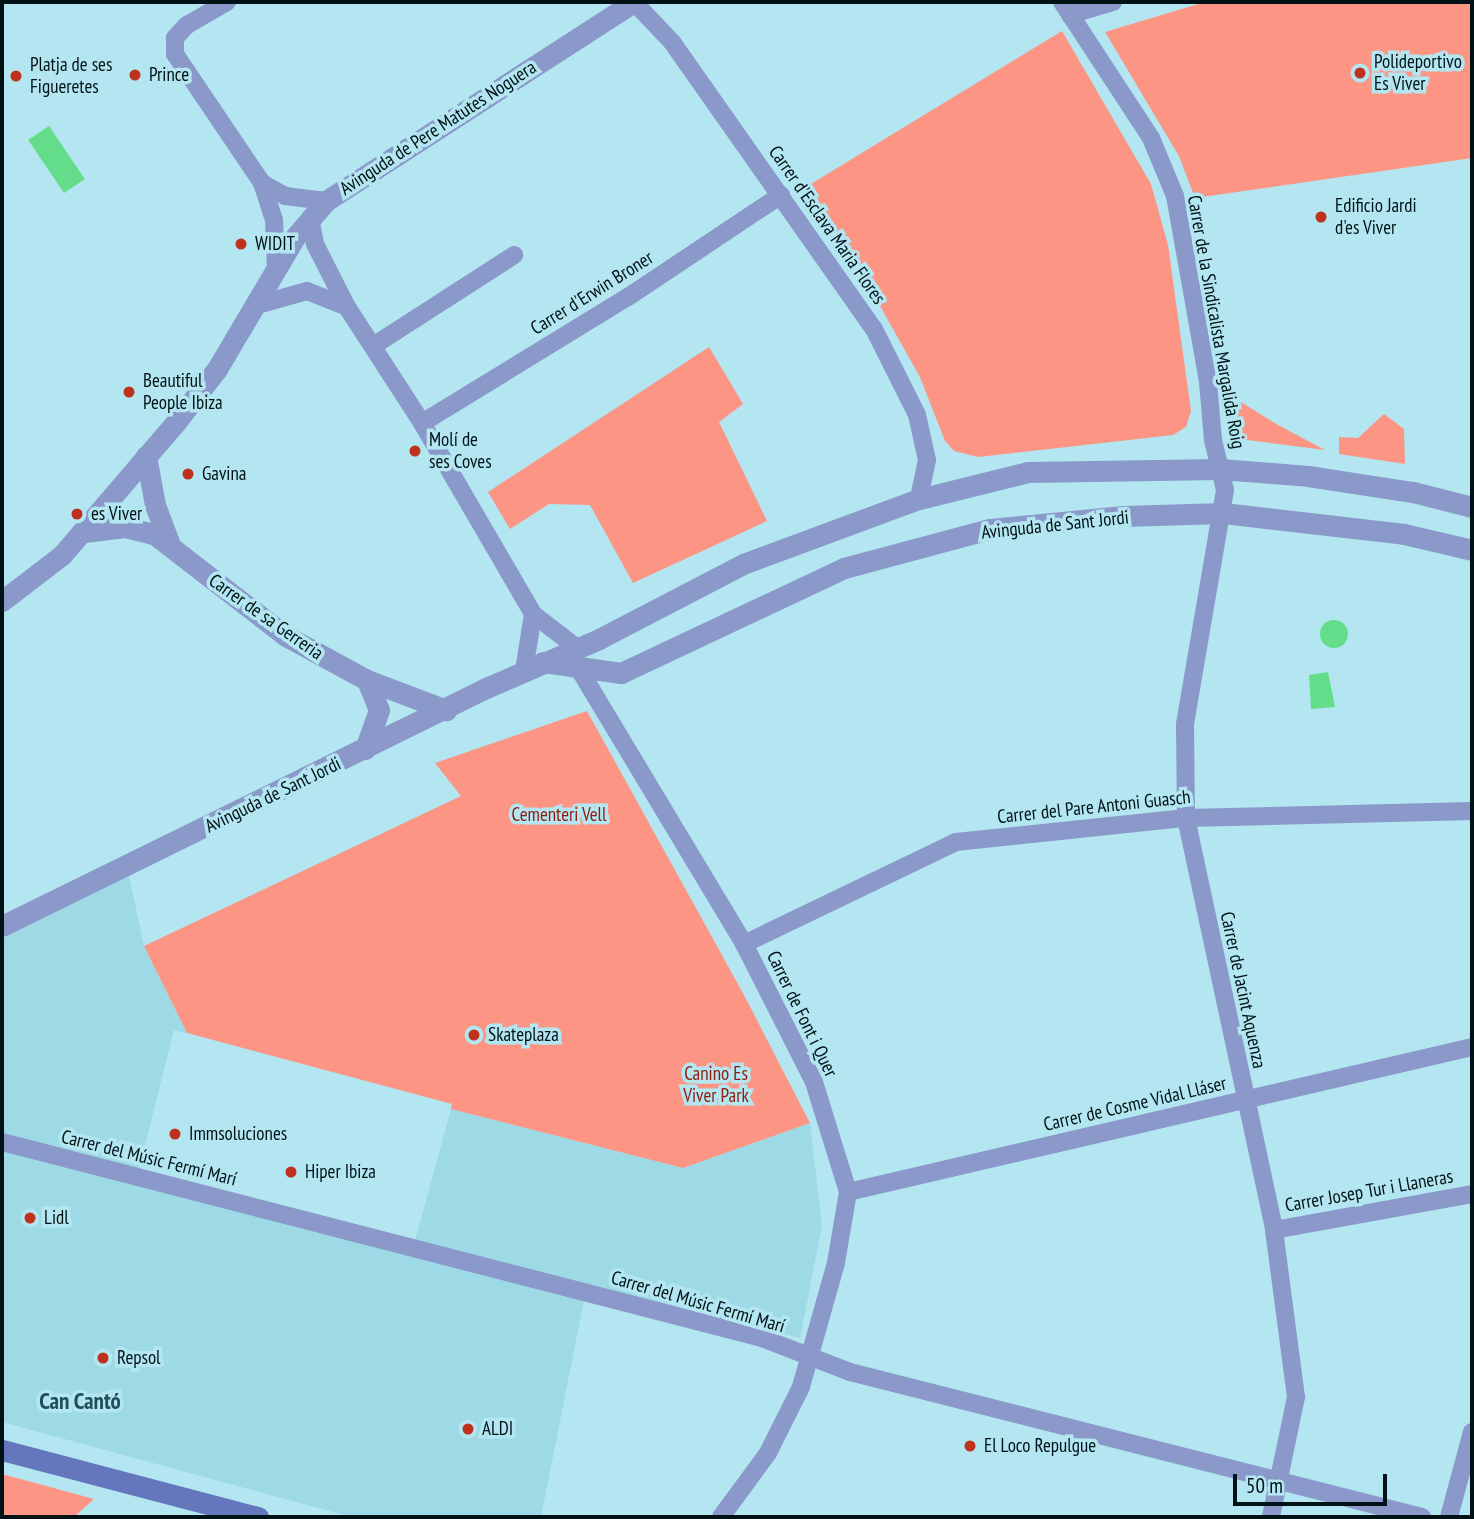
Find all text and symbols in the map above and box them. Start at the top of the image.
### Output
place label: Polideportivo Es Viver [1374,51,1462,95]
place label: Platja de ses Figueretes [30,54,112,98]
street label: Avinguda de Pere Matutes Noguera [335,56,541,200]
place label: Prince [149,64,189,86]
marker: Polideportivo Es Viver [1352,65,1368,81]
marker: Prince [127,67,143,83]
marker: Platja de ses Figueretes [8,68,24,84]
street label: Carrer d'Esclava Maria Flores [764,141,890,309]
street label: Carrer de la Sindicalista Margalida Roig [1182,194,1250,450]
place label: Edificio Jardi d'es Viver [1335,195,1417,239]
marker: Edificio Jardi d'es Viver [1313,209,1329,225]
place label: WIDIT [255,233,295,255]
marker: WIDIT [233,236,249,252]
street label: Carrer d'Erwin Broner [527,246,657,340]
place label: Beautiful People Ibiza [143,370,223,414]
marker: Beautiful People Ibiza [121,384,137,400]
place label: Molí de ses Coves [429,429,492,473]
marker: Molí de ses Coves [407,443,423,459]
place label: Gavina [202,463,246,485]
marker: Gavina [180,466,196,482]
place label: es Viver [91,503,143,525]
marker: es Viver [69,506,85,522]
street label: Avinguda de Sant Jordi [980,506,1130,544]
street label: Carrer de sa Gerreria [205,569,327,665]
street label: Avinguda de Sant Jordi [201,752,345,838]
street label: Carrer del Pare Antoni Guasch [996,785,1192,829]
park label: Cementeri Vell [511,804,607,826]
street label: Carrer de Jacint Aquenza [1215,909,1271,1071]
street label: Carrer de Font i Quer [762,947,842,1081]
place label: Skateplaza [488,1024,559,1046]
marker: Skateplaza [466,1027,482,1043]
park label: Canino Es Viver Park [683,1063,749,1107]
street label: Carrer de Cosme Vidal Lláser [1041,1072,1229,1136]
place label: Immsoluciones [189,1123,287,1145]
street label: Carrer del Músic Fermí Marí [59,1125,239,1191]
marker: Immsoluciones [167,1126,183,1142]
place label: Hiper Ibiza [305,1161,376,1183]
marker: Hiper Ibiza [283,1164,299,1180]
street label: Carrer Josep Tur i Llaneras [1283,1165,1455,1217]
place label: Lidl [44,1207,69,1229]
marker: Lidl [22,1210,38,1226]
street label: Carrer del Músic Fermí Marí [608,1266,788,1338]
place label: Repsol [117,1347,161,1369]
marker: Repsol [95,1350,111,1366]
district label: Can Cantó [39,1387,121,1415]
place label: ALDI [482,1418,513,1440]
marker: ALDI [460,1421,476,1437]
place label: El Loco Repulgue [984,1435,1096,1457]
marker: El Loco Repulgue [962,1438,978,1454]
scale bar [1236,1460,1390,1504]
text: 50 m [1246,1472,1283,1499]

